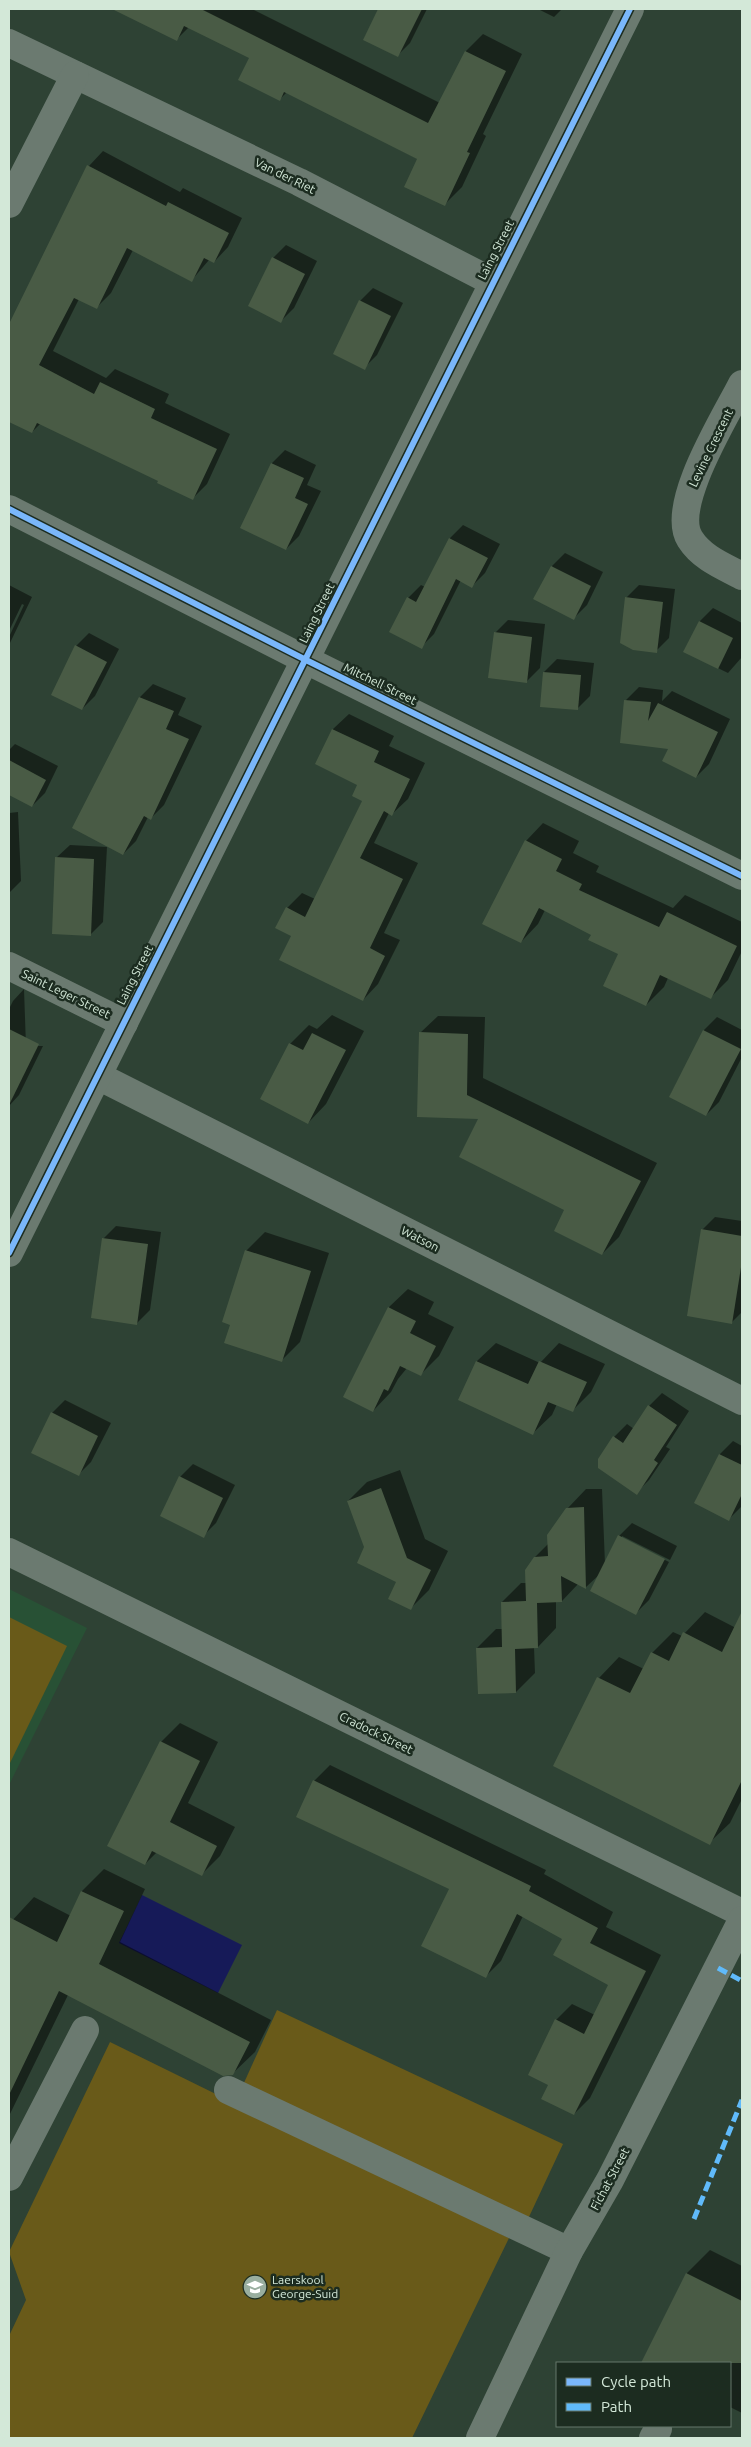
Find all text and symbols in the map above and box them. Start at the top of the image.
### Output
street label: Van der Riet [253,155,318,196]
street label: Laing Street [475,218,516,282]
street label: Levine Crescent [686,406,735,489]
street label: Laing Street [296,580,337,645]
street label: Mitchell Street [342,660,419,707]
street label: Laing Street [114,943,155,1007]
street label: Saint Leger Street [20,966,113,1021]
street label: Watson [399,1223,441,1254]
street label: Cradock Street [337,1709,415,1756]
street label: Fichat Street [588,2145,632,2212]
place label: Laerskool George-Suid [272,2273,338,2300]
school or university icon: Laerskool George-Suid [242,2274,268,2300]
legend [556,2362,731,2427]
text: Cycle path [601,2373,671,2390]
text: Path [601,2398,632,2415]

